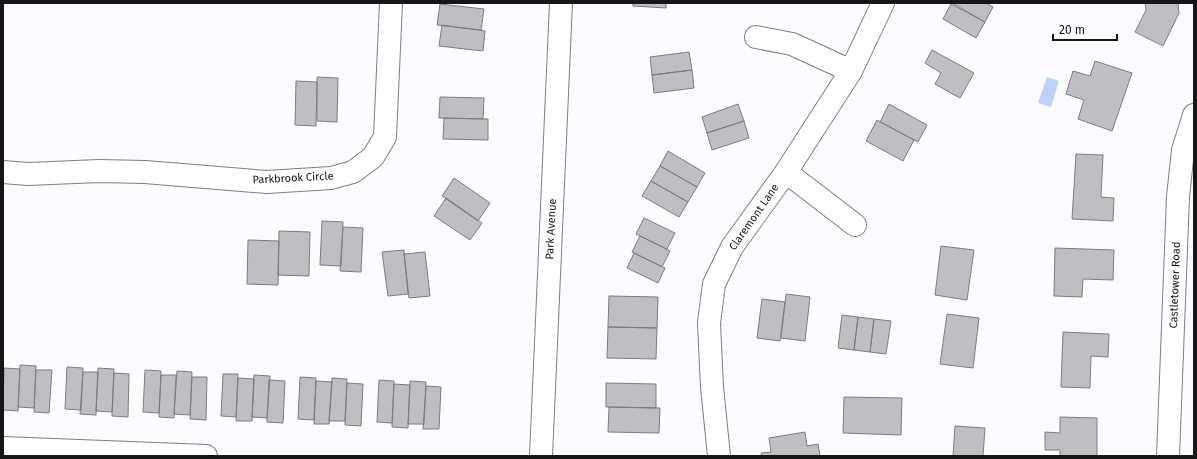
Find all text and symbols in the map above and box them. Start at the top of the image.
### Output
scale bar [1053,16,1117,42]
text: 20 m [1059,23,1085,37]
street label: Parkbrook Circle [252,169,334,187]
street label: Claremont Lane [726,181,782,253]
street label: Park Avenue [543,198,559,260]
street label: Castletower Road [1167,241,1183,329]

